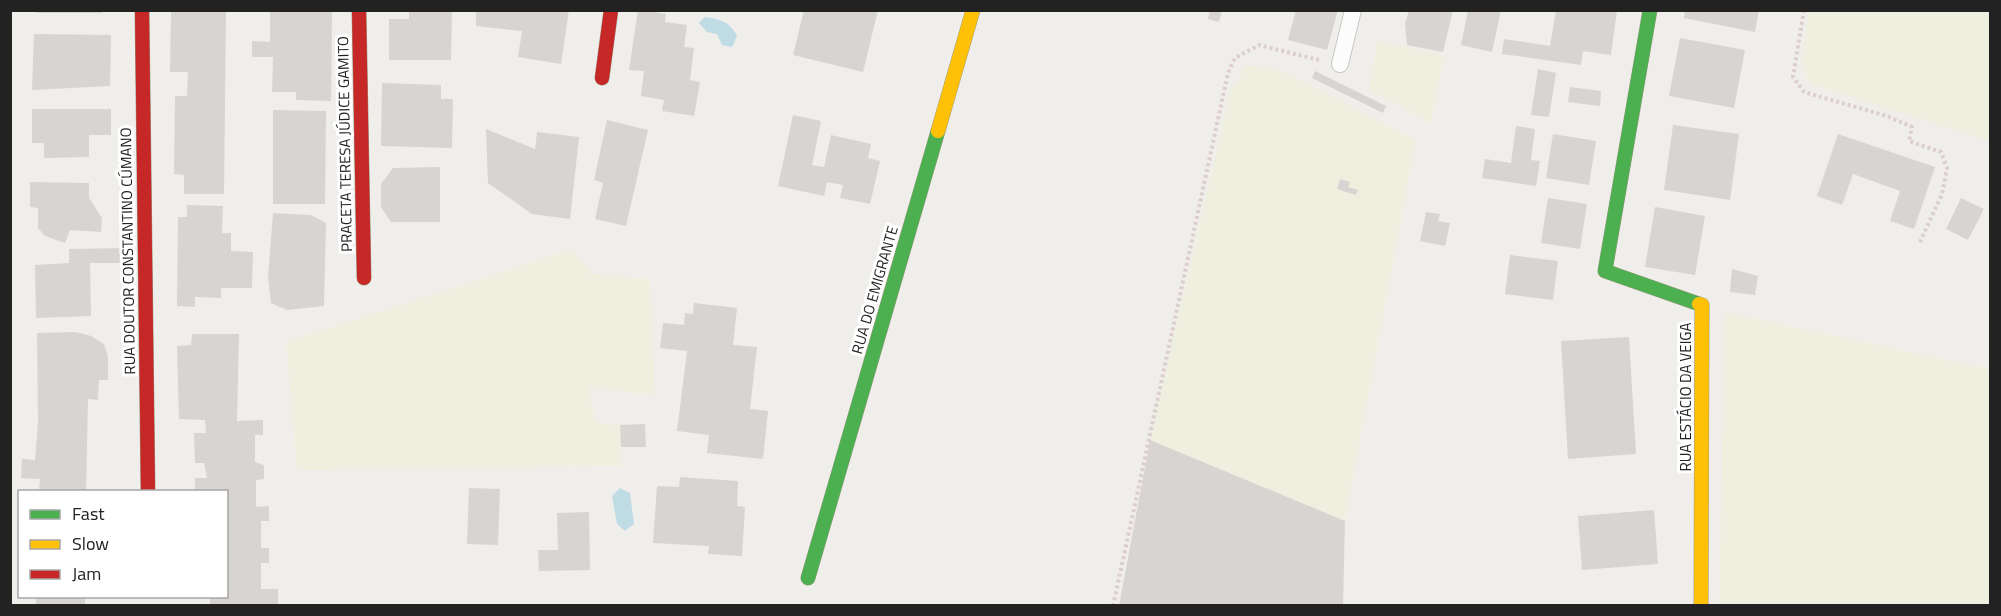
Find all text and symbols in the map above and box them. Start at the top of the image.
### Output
street label: PRACETA TERESA JÚDICE GAMITO [331,36,358,252]
street label: RUA DOUTOR CONSTANTINO CÚMANO [114,127,141,375]
street label: RUA DO EMIGRANTE [845,223,904,357]
street label: RUA ESTÁCIO DA VEIGA [1674,322,1697,472]
legend [18,490,228,598]
text: Fast [72,500,105,527]
text: Slow [72,530,109,557]
text: Jam [72,560,101,587]

